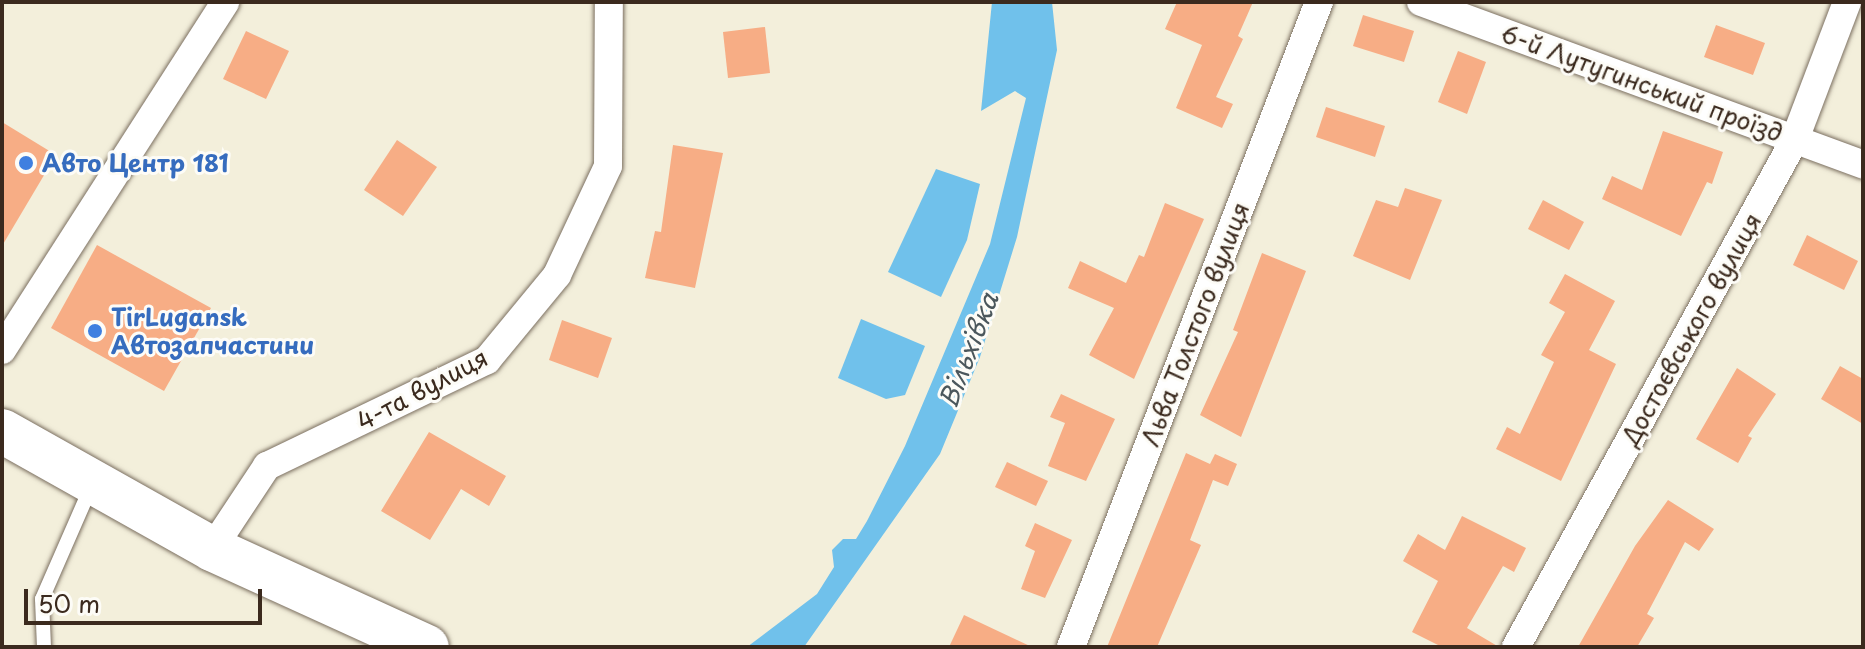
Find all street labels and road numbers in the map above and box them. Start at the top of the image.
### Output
street label: 6-й Лутугинський проїзд [1497,18,1787,148]
street label: Льва Толстого вулиця [1135,198,1255,450]
street label: Достоєвського вулиця [1615,208,1767,450]
street label: 4-та вулиця [351,342,493,436]

